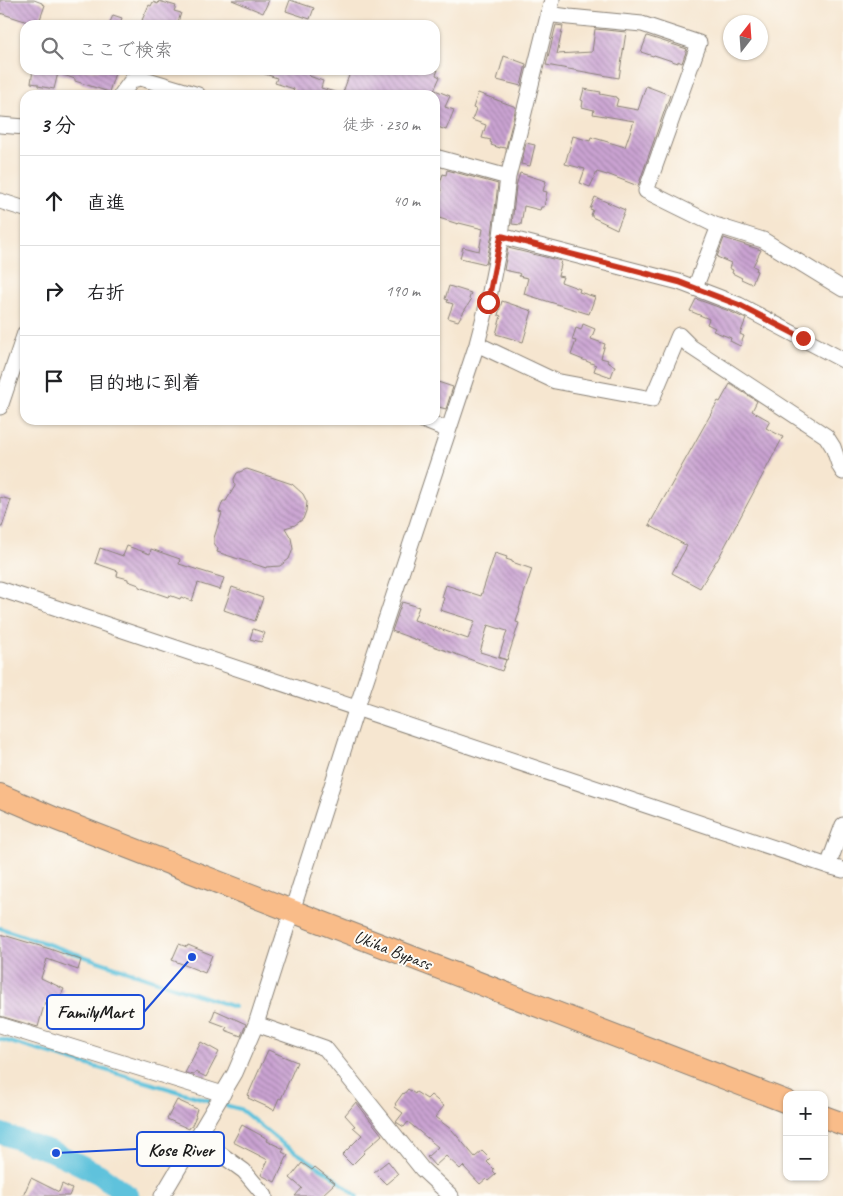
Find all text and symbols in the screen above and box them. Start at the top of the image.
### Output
north arrow [723,15,768,60]
search box [20,20,440,75]
icon: search [38,34,66,62]
text: ここで検索 [78,38,173,62]
text: 3 分 [40,112,76,138]
text: 徒歩 · 230 m [343,115,420,135]
icon: ahead [40,187,68,215]
text: 直進 [87,191,125,215]
text: 40 m [393,191,420,211]
icon: right [40,277,68,305]
text: 右折 [87,281,125,305]
text: 190 m [386,281,420,301]
route start [477,291,500,314]
route end [792,327,815,350]
icon: arrive [40,367,68,395]
text: 目的地に到着 [87,371,201,395]
street label: Ukiha Bypass [351,925,436,975]
callout: FamilyMart [47,995,144,1029]
text: FamilyMart [57,1000,136,1024]
map controls [783,1091,828,1181]
button: + [783,1091,828,1136]
callout: Kose River [137,1132,224,1166]
button: − [783,1136,828,1181]
text: Kose River [148,1138,216,1162]

